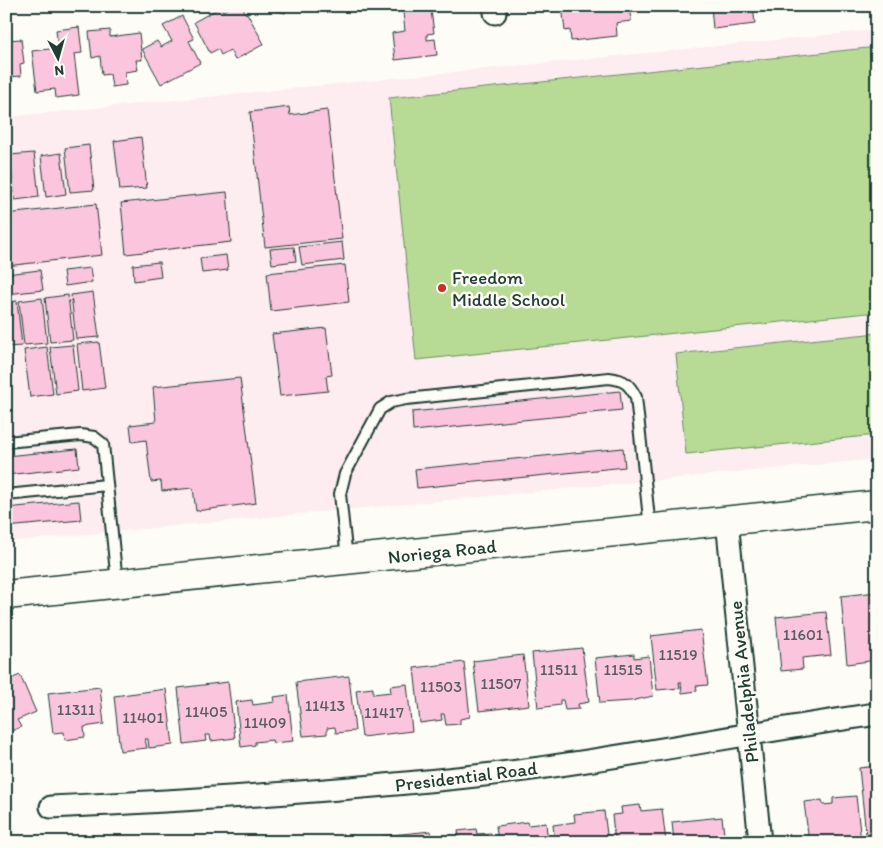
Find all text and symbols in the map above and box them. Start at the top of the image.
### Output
north arrow [32,32,82,82]
text: N [54,61,65,79]
place label: Freedom Middle School [452,266,566,311]
marker: Freedom Middle School [436,282,448,294]
street label: Noriega Road [387,534,498,569]
street label: Philadelphia Avenue [724,600,763,764]
house number: 11601 [783,625,824,644]
house number: 11519 [658,645,698,664]
house number: 11511 [540,660,579,679]
house number: 11515 [603,660,643,679]
house number: 11507 [480,674,522,693]
house number: 11503 [420,677,462,696]
house number: 11413 [305,696,346,715]
house number: 11311 [57,700,96,719]
house number: 11405 [185,702,227,721]
house number: 11417 [364,703,404,722]
house number: 11401 [122,708,164,727]
house number: 11409 [244,713,286,732]
street label: Presidential Road [393,756,539,797]

